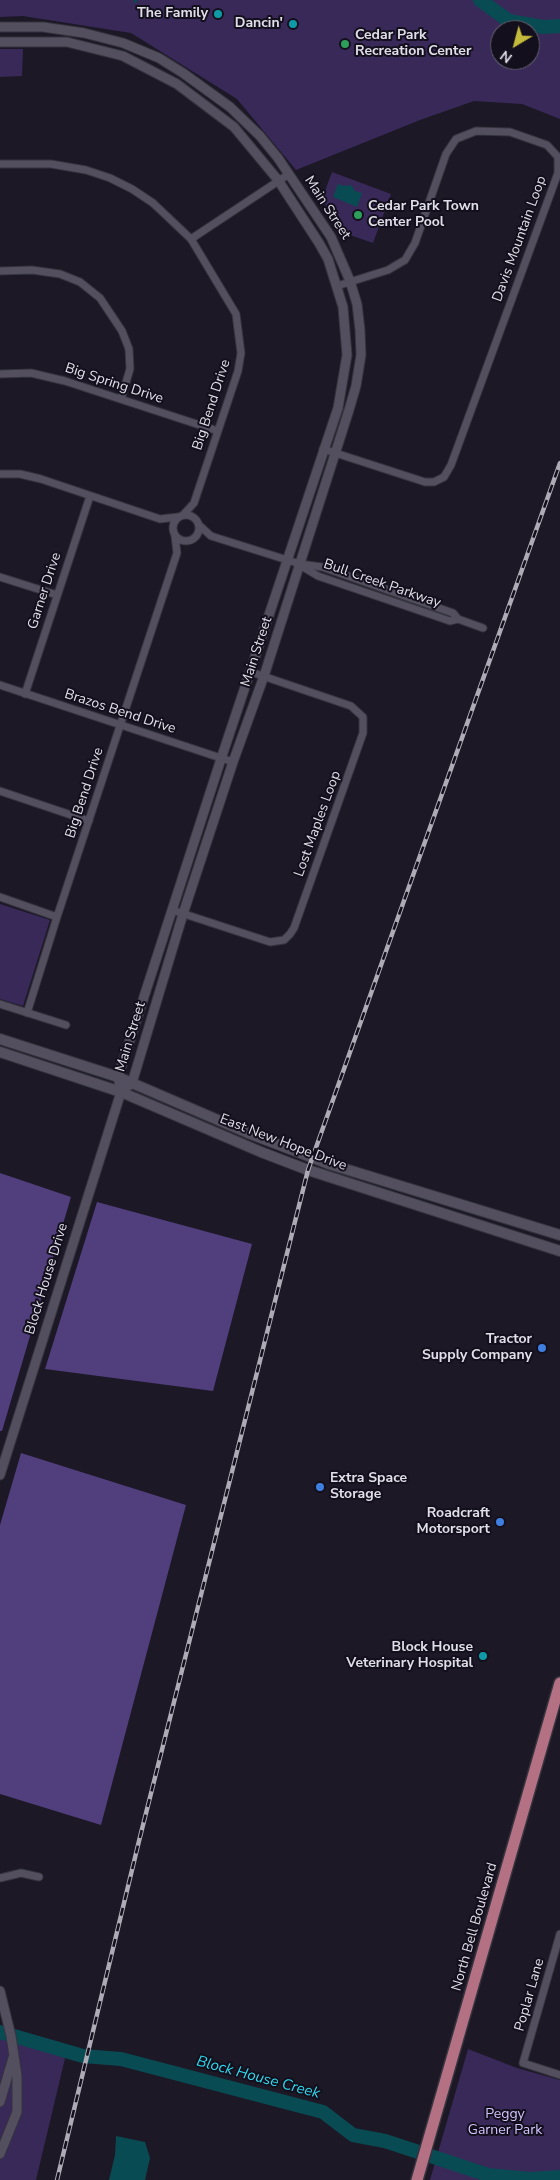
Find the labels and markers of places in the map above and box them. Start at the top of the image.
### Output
place label: The Family [137,6,208,22]
marker: The Family [212,8,224,20]
place label: Dancin' [235,16,283,32]
marker: Dancin' [287,18,299,30]
place label: Cedar Park Recreation Center [355,28,471,60]
marker: Cedar Park Recreation Center [339,38,351,50]
place label: Cedar Park Town Center Pool [368,199,479,232]
marker: Cedar Park Town Center Pool [352,209,364,221]
place label: Tractor Supply Company [422,1332,532,1364]
marker: Tractor Supply Company [536,1342,548,1354]
place label: Extra Space Storage [330,1471,407,1504]
marker: Extra Space Storage [314,1481,326,1493]
place label: Roadcraft Motorsport [417,1506,490,1538]
marker: Roadcraft Motorsport [494,1516,506,1528]
place label: Block House Veterinary Hospital [346,1640,473,1672]
marker: Block House Veterinary Hospital [477,1650,489,1662]

